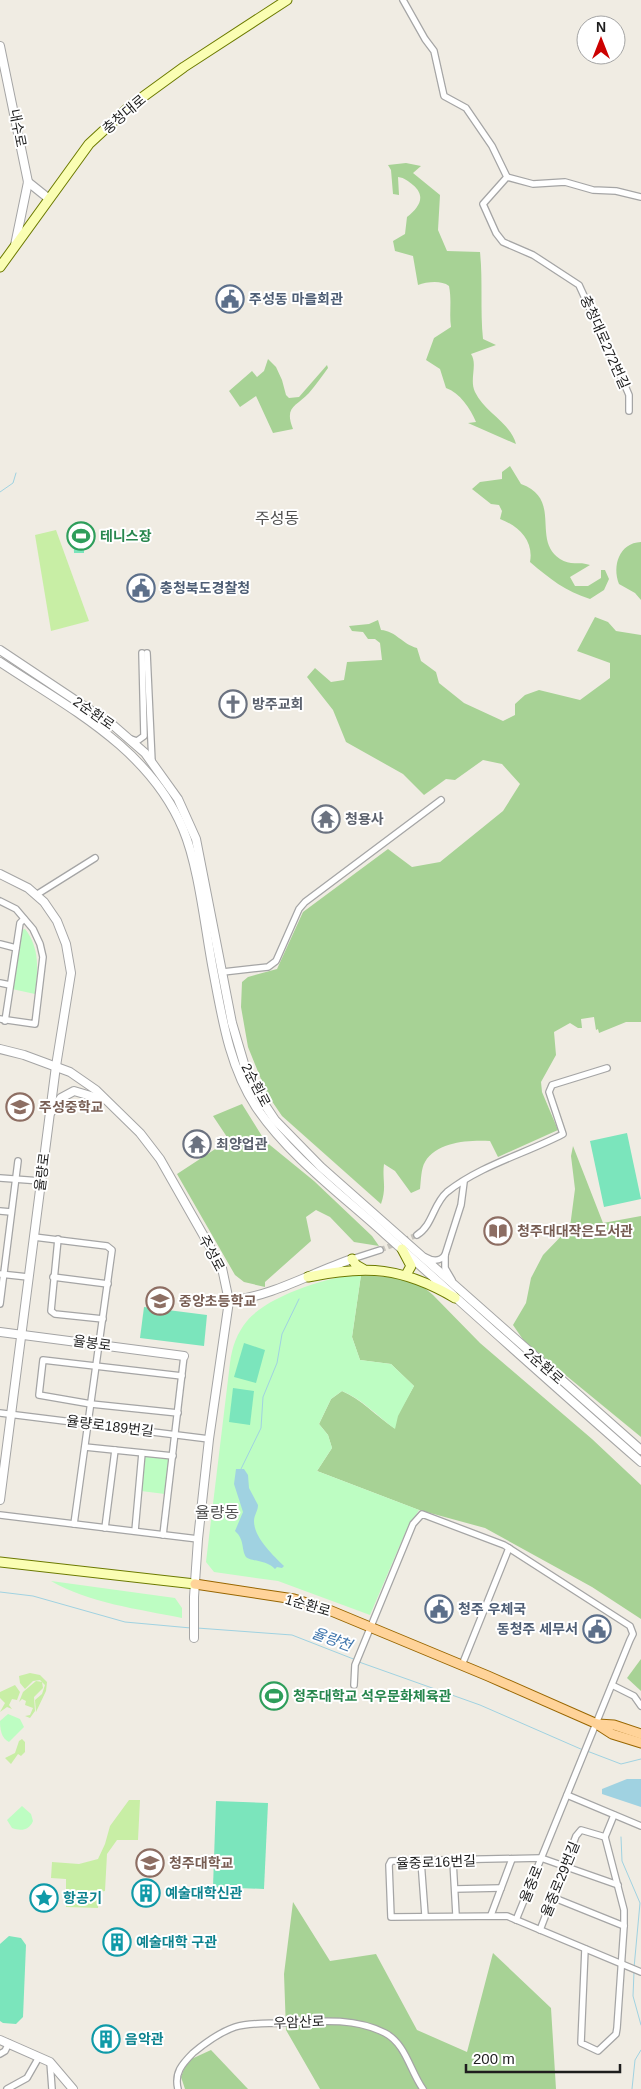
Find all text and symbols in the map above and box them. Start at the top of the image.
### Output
north arrow [576,15,626,65]
text: N [596,19,606,35]
street label: 충청대로 [99,91,149,137]
street label: 내수로 [6,108,30,149]
public building icon: 주성동 마을회관 [215,284,245,314]
place label: 주성동 마을회관 [249,291,343,307]
street label: 충청대로272번길 [577,293,633,391]
district label: 주성동 [255,510,299,527]
sports icon: 테니스장 [66,521,96,551]
place label: 테니스장 [100,528,152,544]
public building icon: 충청북도경찰청 [126,573,156,603]
place label: 충청북도경찰청 [160,580,250,596]
church icon: 방주교회 [218,689,248,719]
street label: 2순환로 [70,693,118,733]
place label: 방주교회 [252,696,304,712]
temple icon: 청용사 [311,804,341,834]
place label: 청용사 [345,811,384,827]
street label: 2순환로 [238,1061,274,1109]
school or university icon: 주성중학교 [5,1092,35,1122]
place label: 주성중학교 [39,1099,104,1115]
temple icon: 최양업관 [182,1129,212,1159]
place label: 최양업관 [216,1136,268,1152]
street label: 율량로 [32,1152,52,1192]
library icon: 청주대대작은도서관 [483,1216,513,1246]
place label: 청주대대작은도서관 [517,1223,633,1239]
street label: 주성로 [196,1232,228,1274]
school or university icon: 중앙초등학교 [145,1286,175,1316]
place label: 중앙초등학교 [179,1293,256,1309]
street label: 율봉로 [72,1332,112,1354]
street label: 2순환로 [521,1345,567,1387]
street label: 율량로189번길 [65,1413,155,1439]
district label: 율량동 [195,1504,239,1521]
street label: 1순환로 [283,1591,333,1619]
public building icon: 청주 우체국 [424,1594,454,1624]
place label: 청주 우체국 [458,1601,526,1617]
public building icon: 동청주 세무서 [582,1614,612,1644]
place label: 동청주 세무서 [497,1621,578,1637]
water label: 율량천 [310,1624,356,1655]
sports icon: 청주대학교 석우문화체육관 [259,1681,289,1711]
place label: 청주대학교 석우문화체육관 [293,1688,452,1704]
street label: 율중로29번길 [538,1839,582,1919]
school or university icon: 청주대학교 [135,1848,165,1878]
street label: 율중로16번길 [396,1853,476,1871]
place label: 청주대학교 [169,1855,234,1871]
street label: 율중로 [516,1863,546,1905]
building icon: 예술대학신관 [131,1878,161,1908]
place icon: 항공기 [29,1883,59,1913]
place label: 예술대학신관 [165,1885,242,1901]
place label: 항공기 [63,1890,102,1906]
building icon: 예술대학 구관 [102,1927,132,1957]
place label: 예술대학 구관 [136,1934,217,1950]
street label: 우암산로 [273,2013,325,2031]
building icon: 음악관 [91,2024,121,2054]
place label: 음악관 [125,2031,164,2047]
scale bar [466,2042,620,2074]
text: 200 m [473,2050,515,2067]

